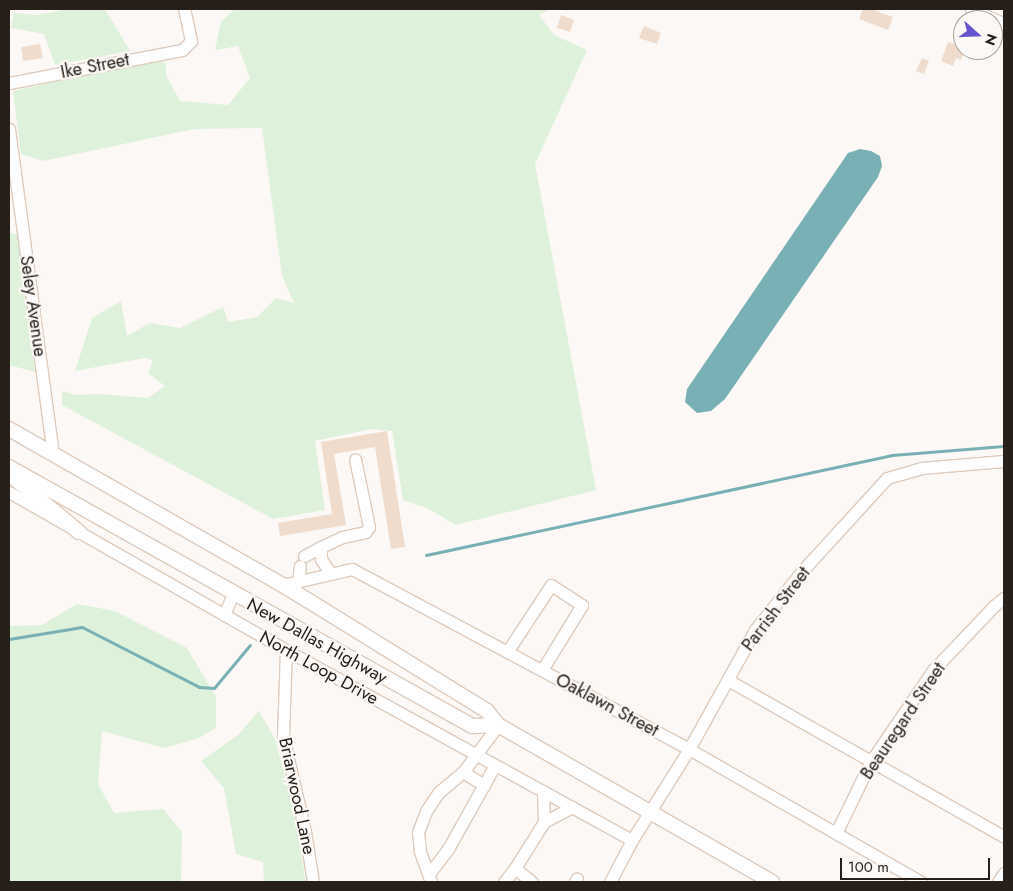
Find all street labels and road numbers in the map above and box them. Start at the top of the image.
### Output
street label: Ike Street [59,49,131,83]
street label: Seley Avenue [15,254,51,358]
street label: Parrish Street [737,563,815,655]
street label: New Dallas Highway [243,594,391,688]
street label: North Loop Drive [256,626,382,710]
street label: Beauregard Street [856,658,950,784]
street label: Oaklawn Street [552,669,662,741]
street label: Briarwood Lane [274,736,320,856]

